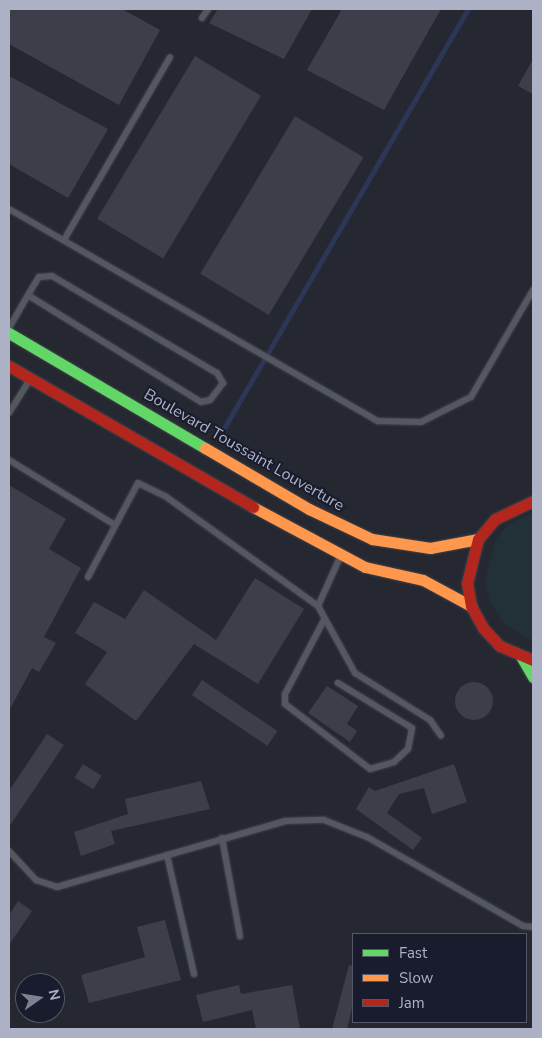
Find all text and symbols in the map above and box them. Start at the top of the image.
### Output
street label: Boulevard Toussaint Louverture [140,385,348,515]
legend [352,933,527,1023]
text: Fast [399,943,427,963]
text: Slow [399,968,433,988]
north arrow [15,973,65,1023]
text: N [44,987,65,1002]
text: Jam [399,993,425,1013]

